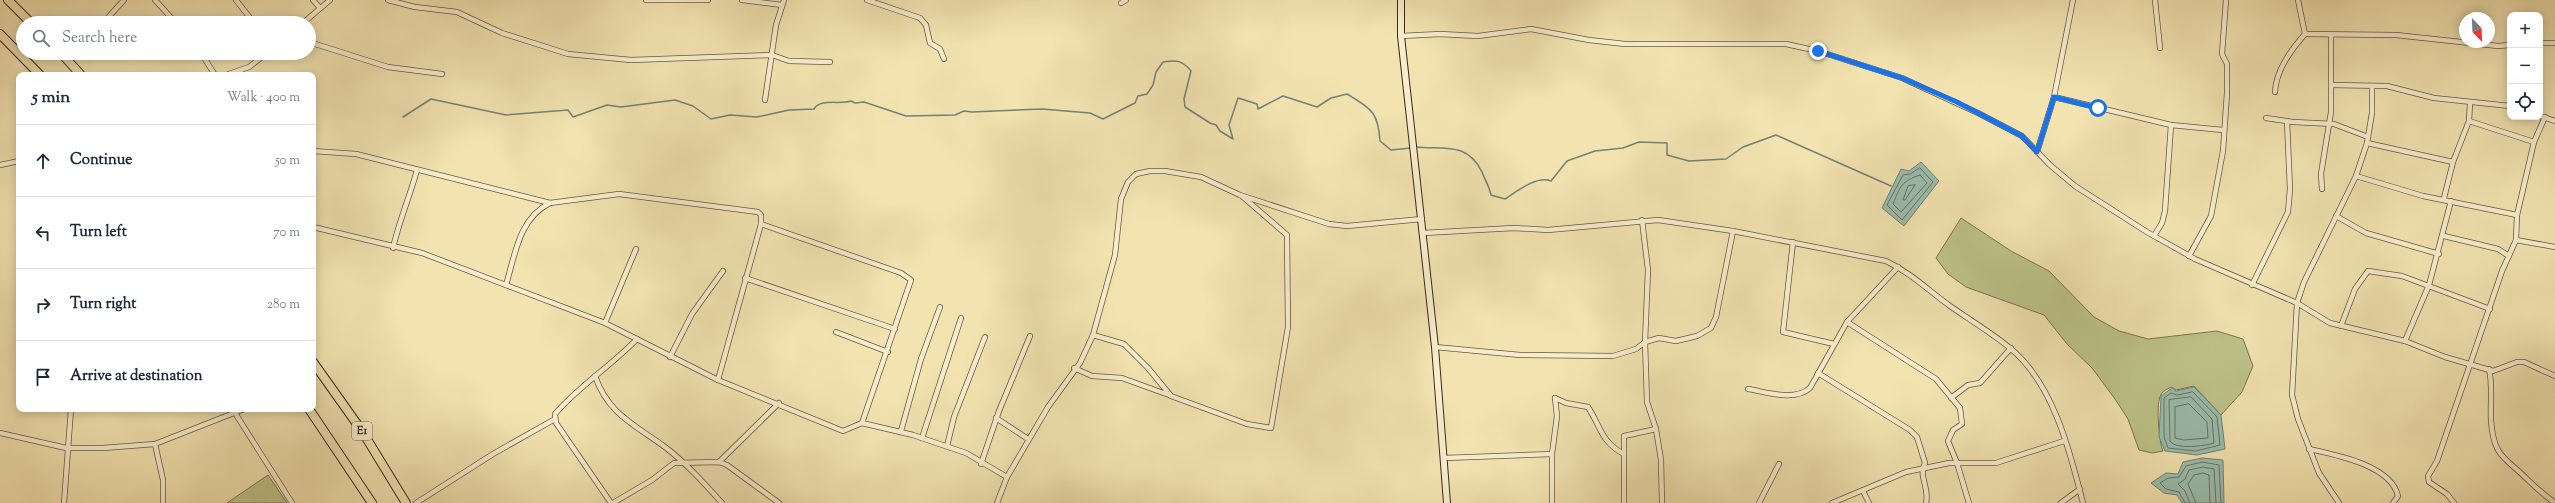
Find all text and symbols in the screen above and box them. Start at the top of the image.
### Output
north arrow [2459,12,2495,48]
map controls [2507,12,2543,120]
button: + [2507,12,2543,48]
search box [16,16,316,60]
icon: search [30,27,52,49]
text: Search here [62,28,137,49]
route end [1809,42,1827,60]
button: − [2507,48,2543,84]
button: locate [2507,84,2543,120]
text: 5 min [32,86,70,110]
text: Walk · 400 m [227,89,300,107]
route start [2089,99,2107,117]
icon: ahead [32,150,54,172]
text: Continue [70,150,132,171]
text: 50 m [275,152,300,170]
icon: left [32,222,54,244]
text: Turn left [70,222,127,243]
text: 70 m [273,224,300,242]
icon: right [32,294,54,316]
text: Turn right [70,294,136,315]
text: 280 m [267,296,300,314]
icon: arrive [32,366,54,388]
text: Arrive at destination [70,366,203,387]
road number: E1 [352,422,372,440]

